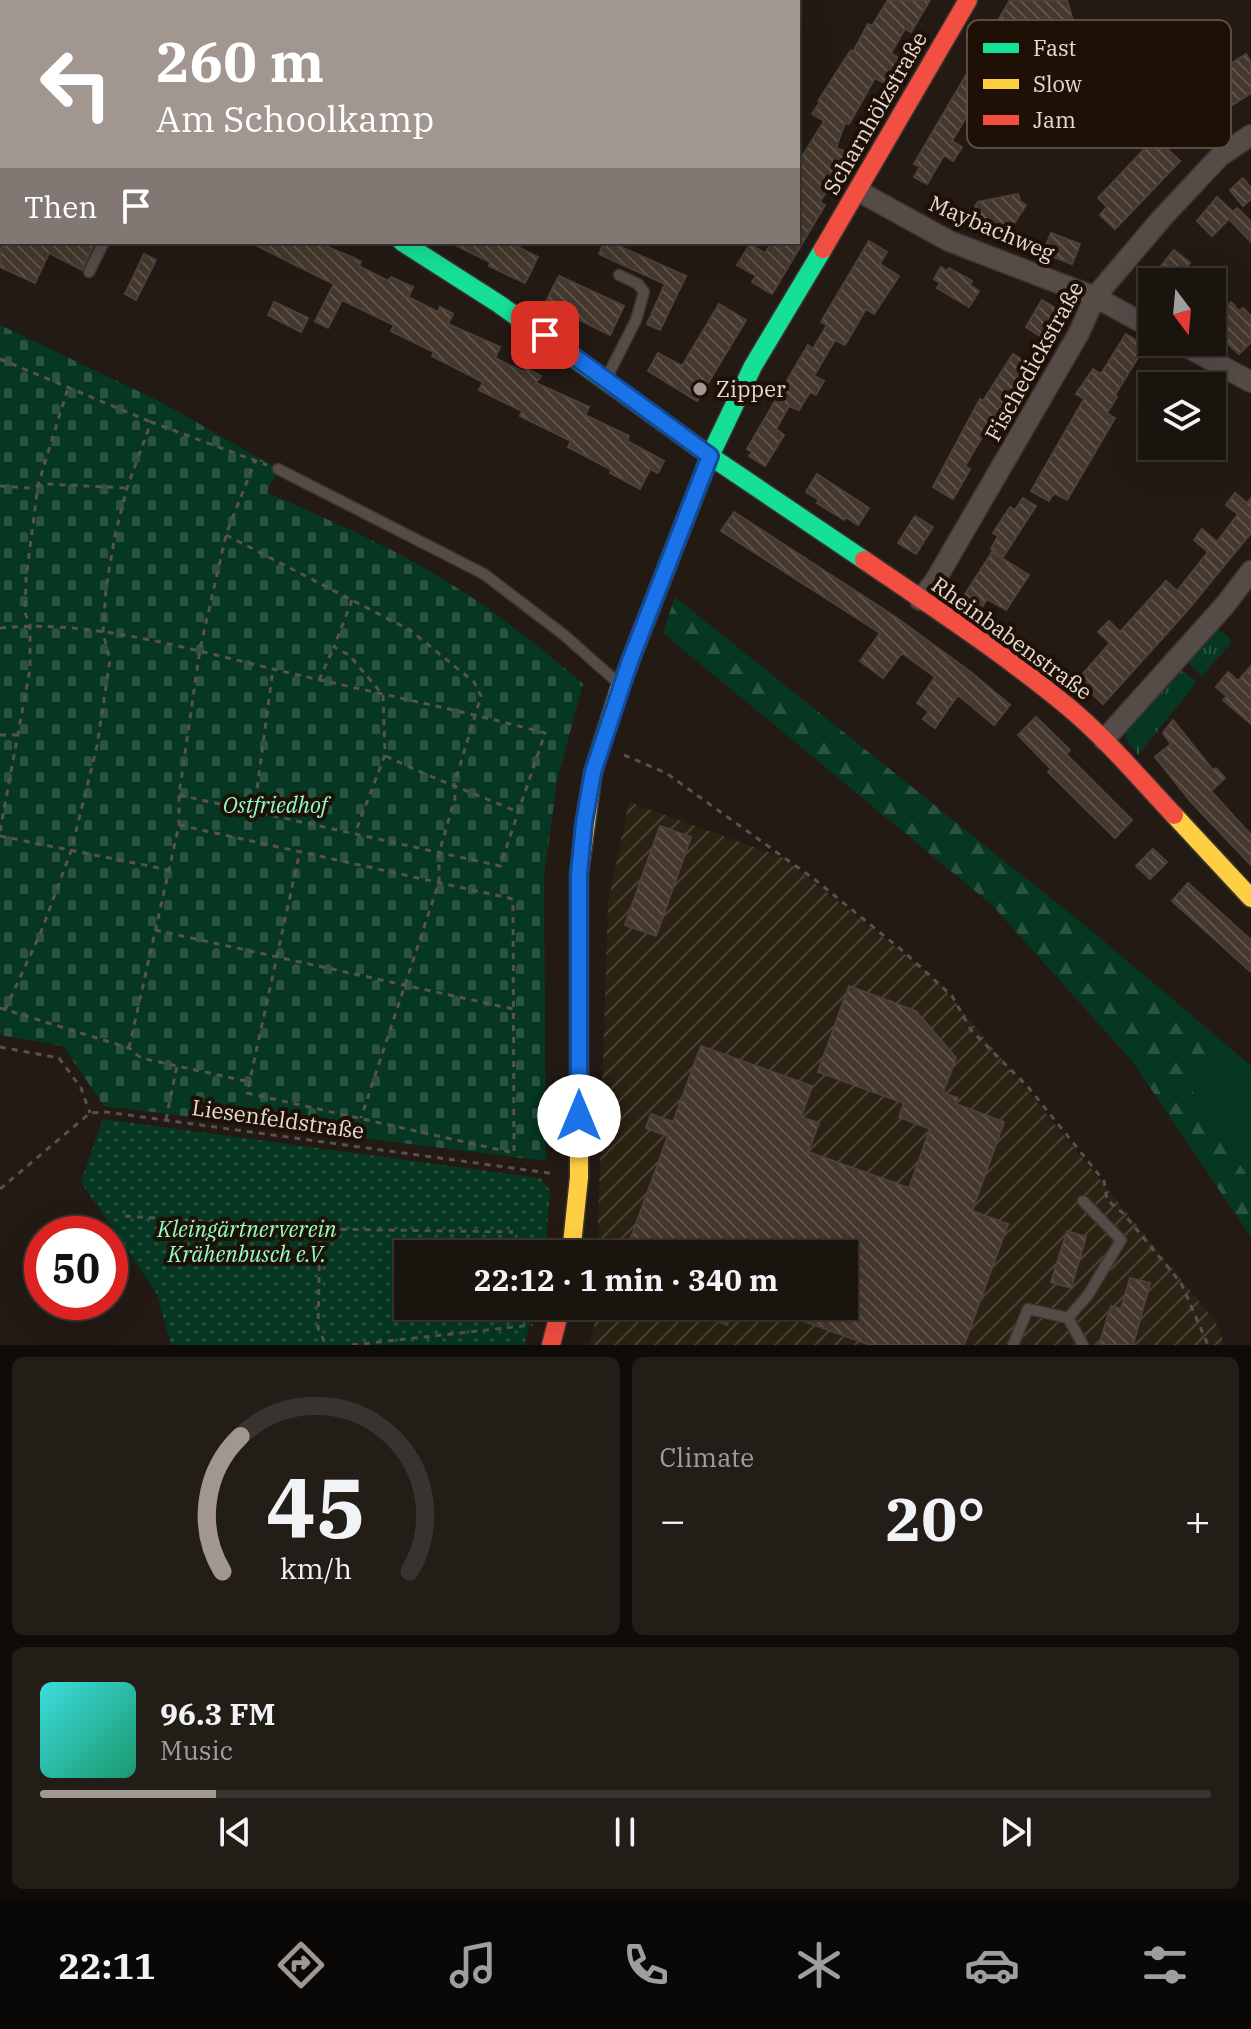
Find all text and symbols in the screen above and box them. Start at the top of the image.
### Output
legend [967,20,1231,148]
text: 260 m [156,25,324,97]
street label: Scharnhölzstraße [816,26,933,199]
icon: left [24,32,128,136]
text: Fast [1033,33,1076,62]
text: Slow [1033,69,1082,98]
text: Am Schoolkamp [156,95,434,142]
text: Jam [1033,105,1076,134]
icon: arrive [114,184,158,228]
text: Then [24,187,98,226]
street label: Maybachweg [925,188,1059,267]
north arrow [1138,268,1226,356]
map controls [1138,268,1226,460]
street label: Fischedickstraße [978,276,1090,446]
pin [511,301,579,369]
icon: arrive [523,313,567,357]
button: layers [1138,372,1226,460]
place label: Zipper [716,374,786,403]
marker: Zipper [691,380,709,398]
street label: Rheinbabenstraße [926,570,1098,706]
park label: Ostfriedhof [223,790,332,819]
position arrow [537,1074,621,1158]
street label: Liesenfeldstraße [190,1092,366,1145]
park label: Kleingärtnerverein Krähenbusch e.V. [156,1214,337,1268]
speed limit sign: 50 [24,1216,128,1320]
text: 22:12 · 1 min · 340 m [474,1260,778,1299]
text: Climate [660,1440,754,1474]
text: 45 [266,1453,366,1561]
text: 20° [885,1479,985,1558]
text: − [660,1491,686,1548]
text: + [1185,1491,1211,1548]
text: km/h [280,1550,352,1587]
text: 96.3 FM [160,1694,275,1733]
text: Music [160,1733,233,1767]
icon: previous [213,1810,257,1854]
icon: pause [603,1810,647,1854]
icon: next [994,1810,1038,1854]
icon: directions [273,1937,329,1993]
icon: music [445,1937,501,1993]
icon: phone [618,1937,674,1993]
icon: climate [791,1937,847,1993]
icon: car [964,1937,1020,1993]
icon: filters [1137,1937,1193,1993]
text: 22:11 [58,1942,156,1989]

